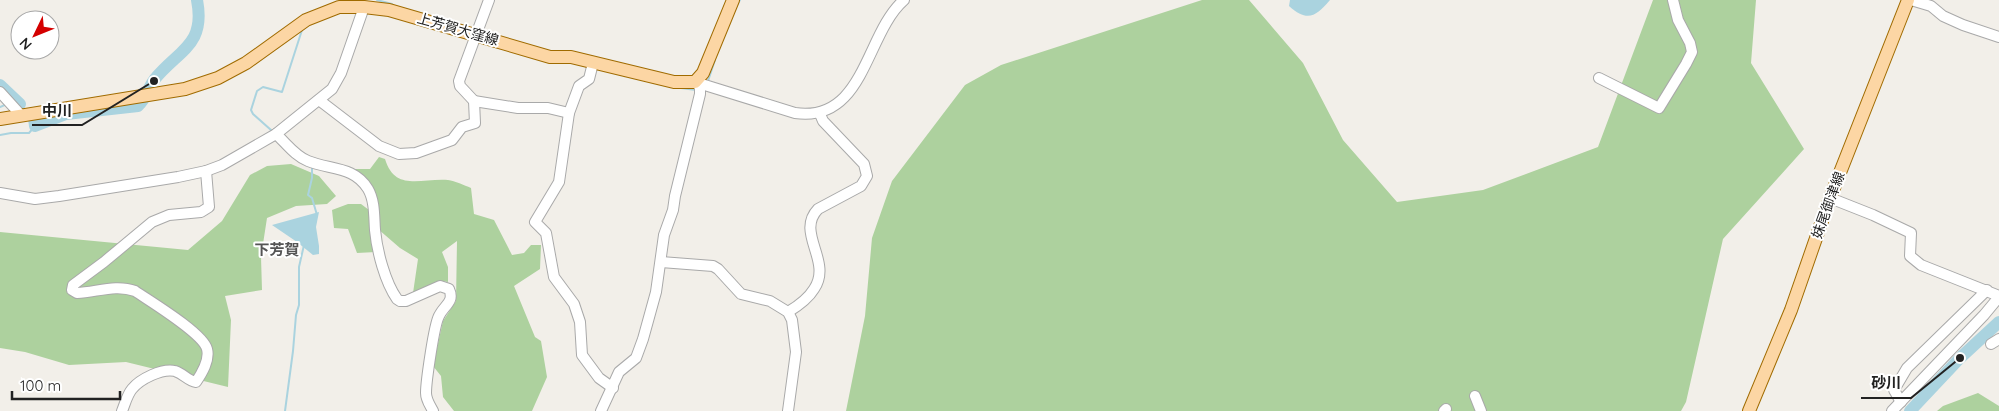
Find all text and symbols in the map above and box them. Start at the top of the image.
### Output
street label: 上芳賀大窪線 [415,9,501,49]
north arrow [10,10,60,60]
text: N [15,34,36,54]
callout: 中川 [32,95,82,125]
text: 中川 [42,101,72,120]
street label: 妹尾御津線 [1808,169,1848,241]
district label: 下芳賀 [254,240,300,259]
scale bar [12,368,120,400]
callout: 砂川 [1861,368,1911,398]
text: 砂川 [1871,373,1901,392]
text: 100 m [20,376,61,395]

